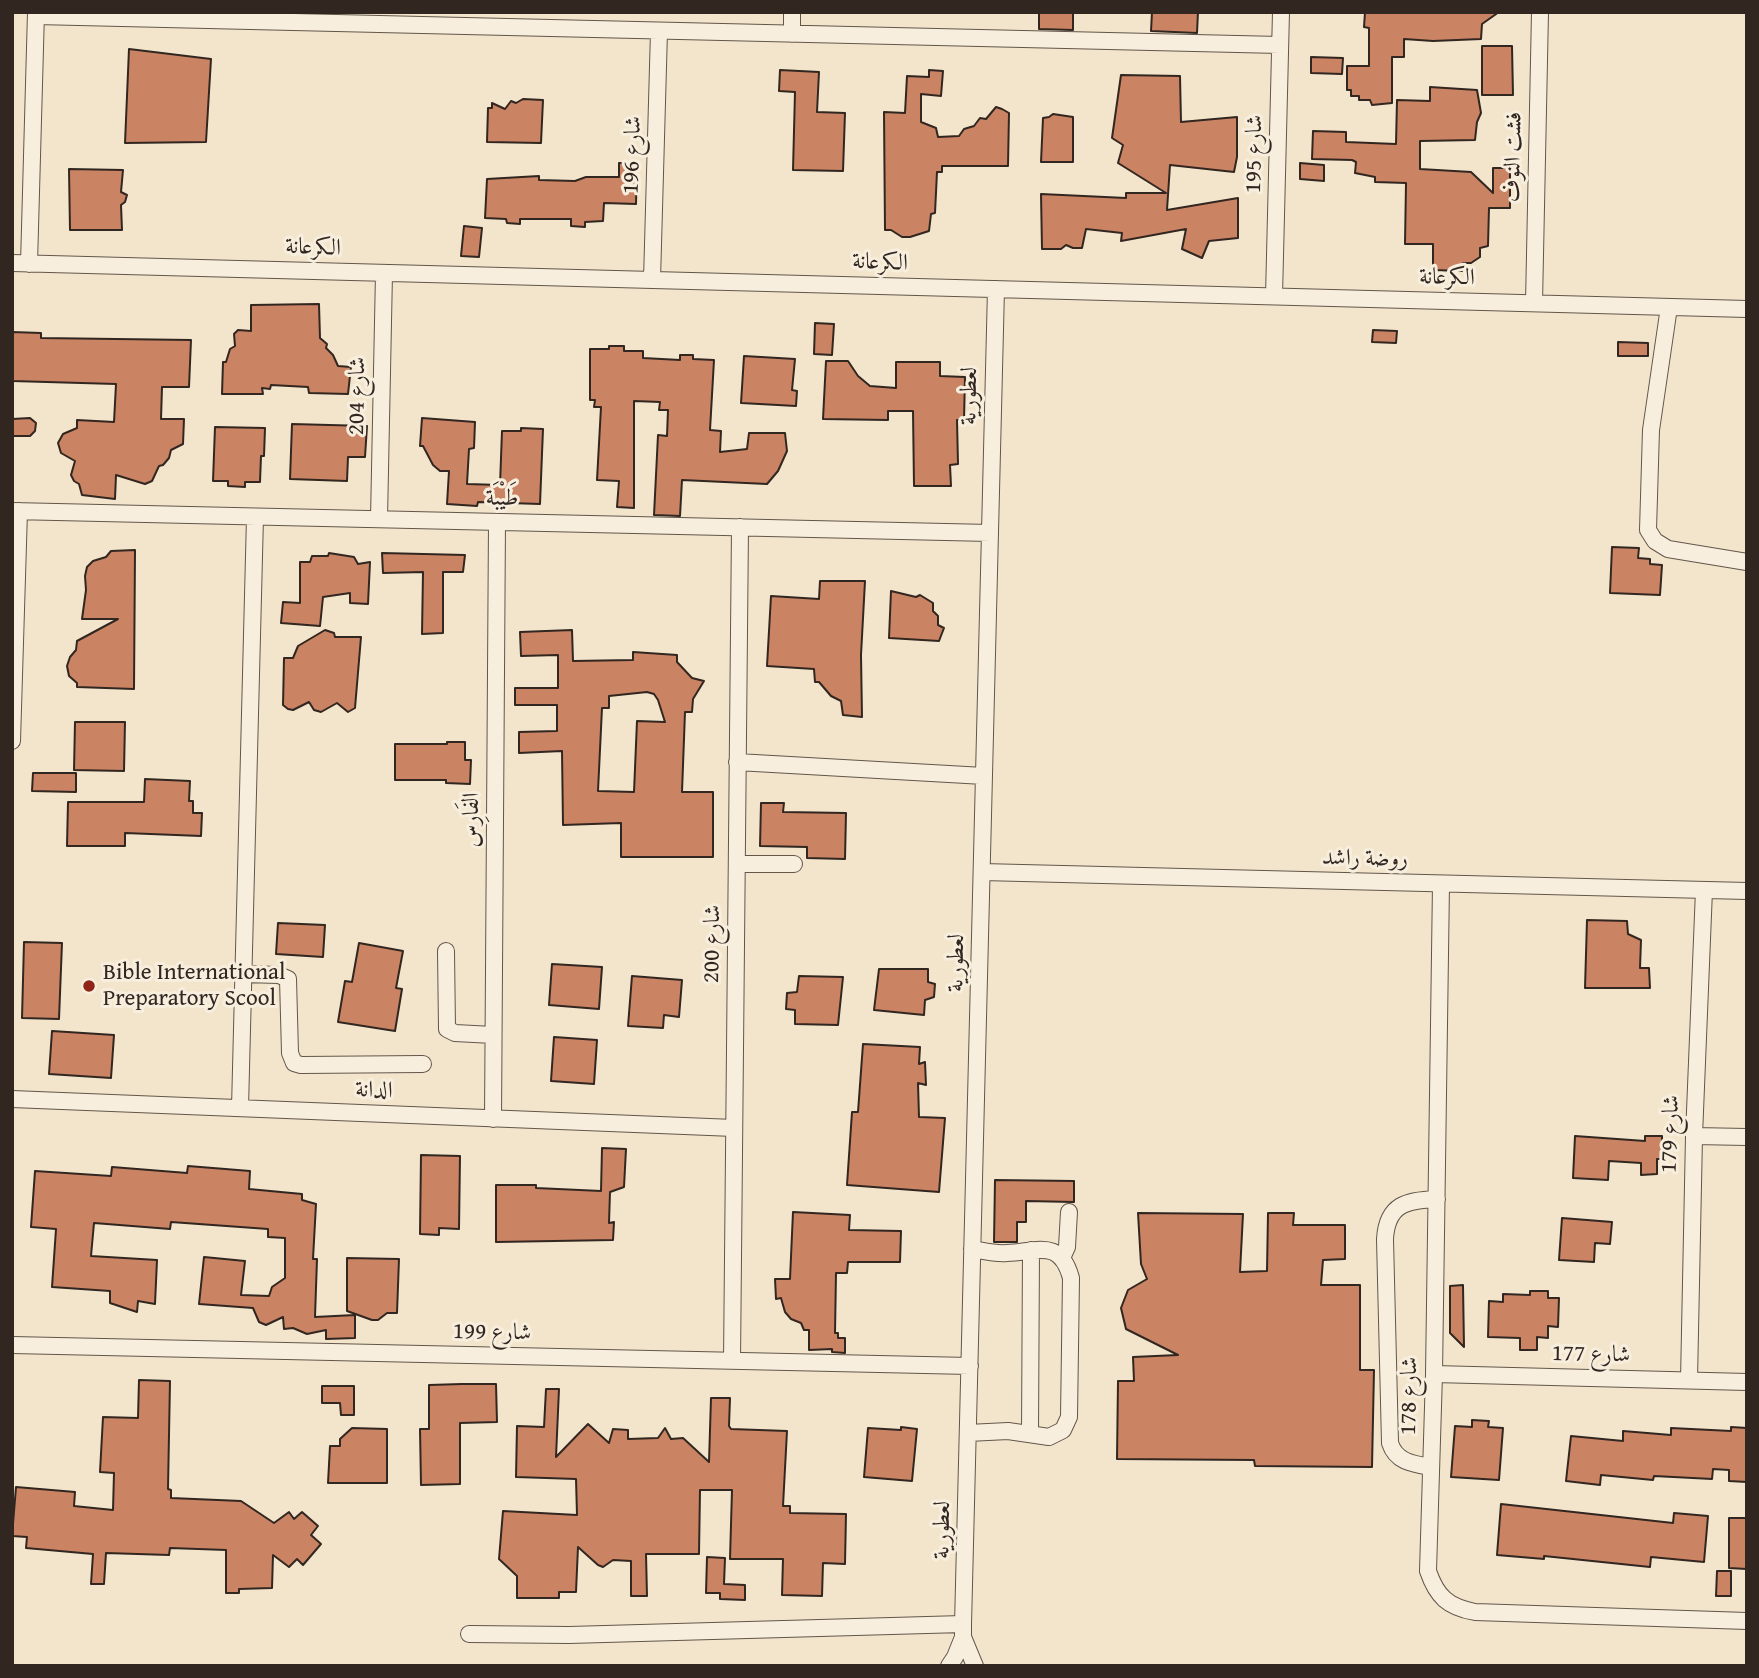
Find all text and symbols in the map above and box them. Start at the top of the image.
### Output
street label: فشت النوف [1499,112,1529,202]
street label: شارع 196 [618,115,648,195]
street label: شارع 195 [1241,115,1269,193]
street label: الكرعانة [285,233,341,263]
street label: الكرعانة [852,248,908,278]
street label: الكرعانة [1419,264,1475,292]
street label: شارع 204 [344,357,372,435]
street label: لعطورية [956,367,984,425]
street label: طَيْبَة [485,485,519,513]
street label: الفَارِس [458,793,486,847]
street label: روضة راشد [1322,844,1408,874]
street label: شارع 200 [699,905,727,983]
street label: لعطورية [943,934,971,992]
place label: Bible International Preparatory Scool [103,959,285,1013]
marker: Bible International Preparatory Scool [81,978,97,994]
street label: الدانة [355,1077,393,1105]
street label: شارع 179 [1656,1094,1686,1174]
street label: شارع 199 [453,1319,531,1347]
street label: شارع 177 [1552,1341,1630,1369]
street label: شارع 178 [1396,1357,1424,1435]
street label: لعطورية [929,1501,957,1559]

